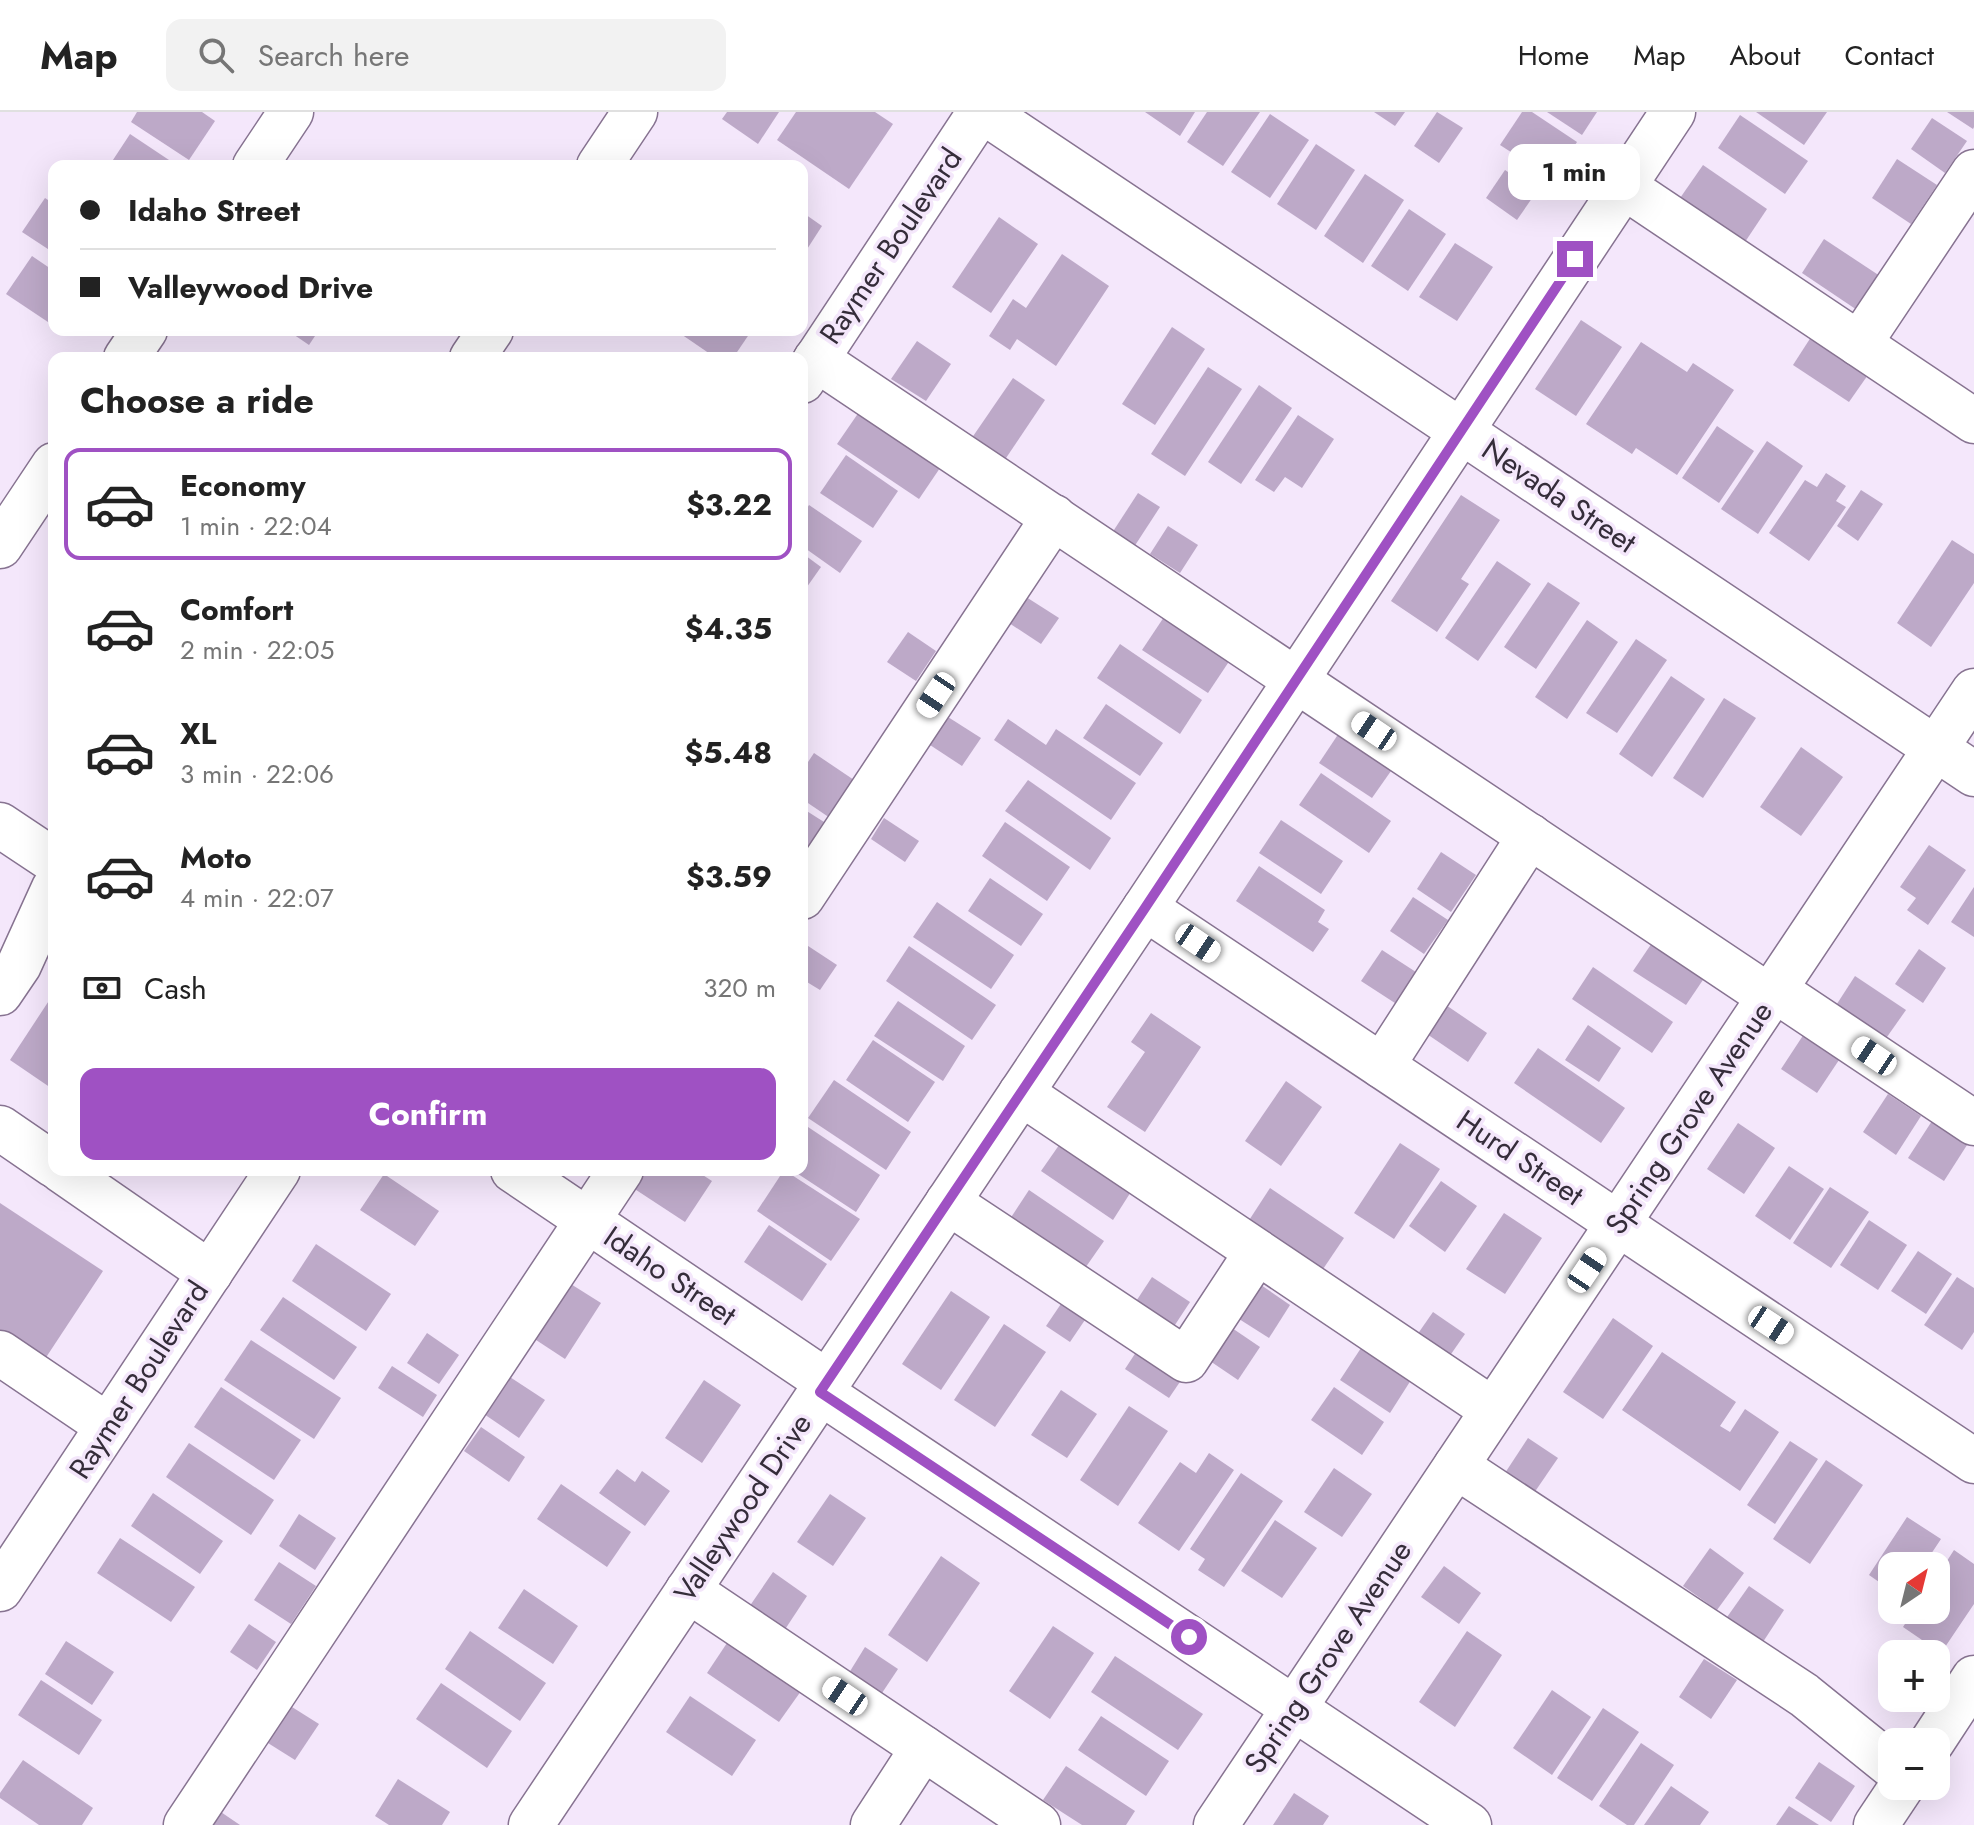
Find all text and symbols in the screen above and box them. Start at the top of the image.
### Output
search box [166,19,726,91]
text: Map [40,28,118,83]
icon: search [194,33,238,77]
text: Search here [258,34,410,77]
text: Home [1518,35,1589,76]
text: Map [1633,35,1685,76]
text: About [1729,35,1801,76]
text: Contact [1845,35,1934,76]
street label: Raymer Boulevard [809,139,972,352]
callout: 1 min [1509,143,1641,199]
text: 1 min [1542,153,1606,191]
text: Idaho Street [128,189,300,232]
route end [1557,241,1593,277]
text: Valleywood Drive [128,266,373,309]
text: Choose a ride [80,374,314,426]
street label: Nevada Street [1473,428,1646,564]
text: Economy [180,464,306,507]
icon: car [84,468,156,540]
text: $3.22 [686,483,772,526]
text: 1 min · 22:04 [180,507,332,545]
text: Comfort [180,588,293,631]
icon: car [84,592,156,664]
text: $4.35 [685,607,772,650]
text: 2 min · 22:05 [180,631,334,669]
car [913,668,959,722]
car [1347,708,1401,754]
text: XL [180,712,216,755]
icon: car [84,716,156,788]
text: $5.48 [685,731,772,774]
text: 3 min · 22:06 [180,755,334,793]
text: Moto [180,836,252,879]
icon: car [84,840,156,912]
text: $3.59 [686,855,772,898]
text: 4 min · 22:07 [180,879,334,917]
car [1171,920,1225,966]
icon: cash [80,966,124,1010]
text: Cash [144,967,207,1010]
text: 320 m [703,969,776,1007]
street label: Spring Grove Avenue [1594,992,1783,1243]
car [1847,1033,1901,1079]
button: Confirm [80,1068,776,1160]
street label: Hurd Street [1448,1099,1593,1216]
street label: Idaho Street [595,1215,746,1336]
car [1564,1243,1610,1297]
street label: Raymer Boulevard [58,1272,219,1487]
car [1744,1302,1798,1348]
street label: Valleywood Drive [663,1405,822,1611]
street label: Spring Grove Avenue [1233,1531,1422,1782]
north arrow [1878,1552,1950,1624]
map controls [1878,1552,1950,1800]
route start [1171,1619,1207,1655]
button: + [1878,1640,1950,1712]
car [818,1673,872,1719]
button: − [1878,1728,1950,1800]

